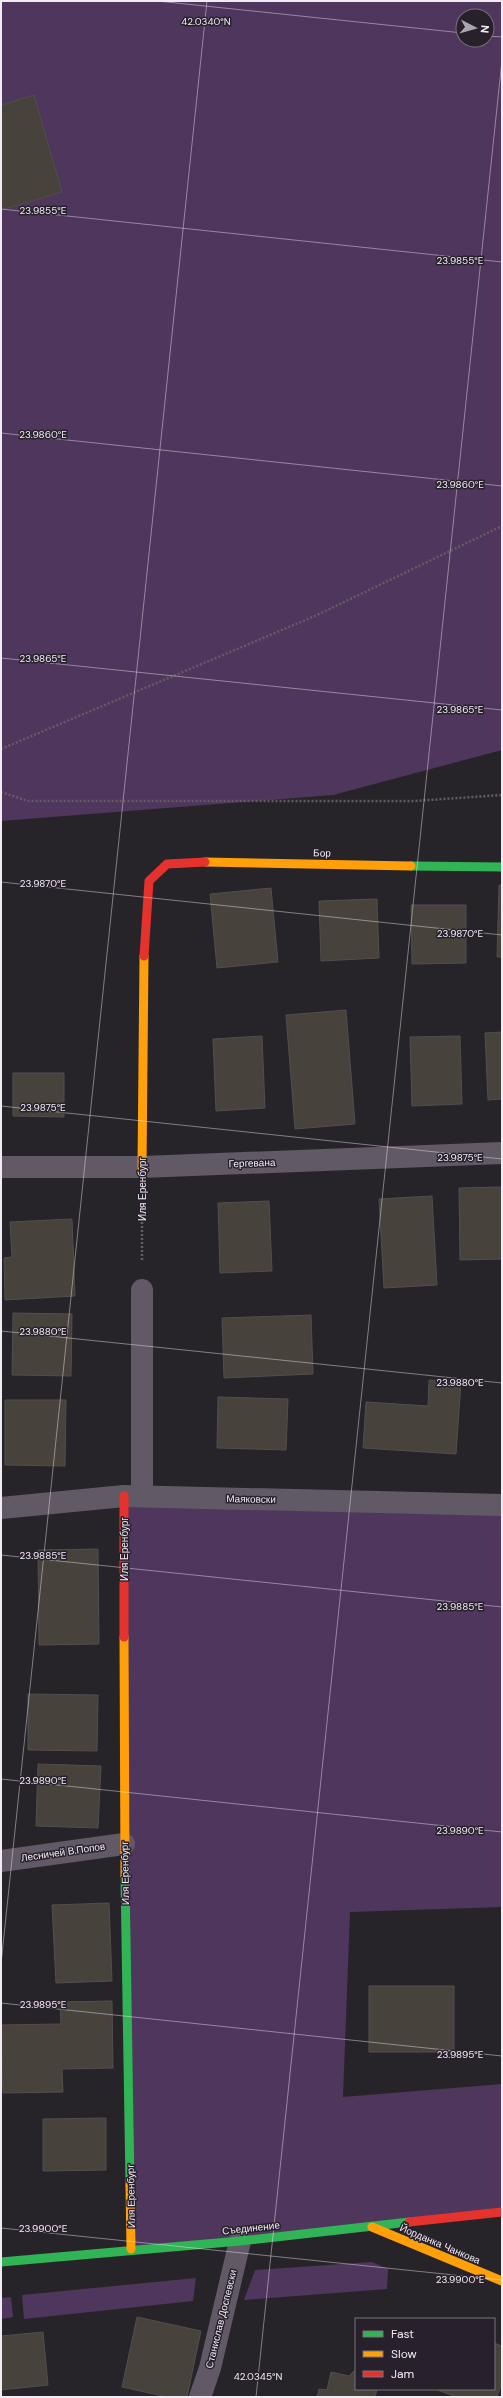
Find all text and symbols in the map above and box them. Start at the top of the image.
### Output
north arrow [455,8,495,48]
text: 42.0340°N [181,15,231,28]
text: N [478,24,492,34]
text: 23.9855°E [20,204,67,217]
text: 23.9855°E [437,254,484,267]
text: 23.9860°E [19,428,67,441]
text: 23.9860°E [436,478,484,491]
text: 23.9865°E [20,652,67,665]
text: 23.9865°E [437,703,484,716]
street label: Бор [313,846,331,860]
text: 23.9870°E [20,877,67,890]
text: 23.9870°E [437,927,484,940]
text: 23.9875°E [20,1101,66,1114]
text: 23.9875°E [437,1151,483,1164]
street label: Гергевана [228,1156,276,1170]
street label: Иля Еренбург [136,1157,149,1221]
text: 23.9880°E [19,1325,67,1338]
text: 23.9880°E [436,1376,484,1389]
street label: Маяковски [226,1492,276,1506]
street label: Иля Еренбург [118,1517,131,1581]
text: 23.9885°E [20,1549,67,1562]
text: 23.9885°E [437,1600,484,1613]
text: 23.9890°E [19,1774,67,1787]
text: 23.9890°E [436,1824,484,1837]
street label: Лесничей В.Попов [20,1840,106,1864]
street label: Иля Еренбург [118,1841,132,1905]
text: 23.9895°E [20,1998,67,2011]
text: 23.9895°E [437,2048,484,2061]
street label: Иля Еренбург [124,2164,138,2228]
street label: Съединение [221,2218,281,2237]
street label: Йорданка Чанкова [398,2221,483,2267]
text: 23.9900°E [19,2222,68,2235]
street label: Станислав Доспевски [202,2268,240,2370]
text: 23.9900°E [436,2273,485,2286]
legend [355,2318,495,2390]
text: Fast [391,2326,414,2342]
text: Slow [391,2346,417,2362]
text: Jam [391,2366,414,2382]
text: 42.0345°N [234,2370,282,2383]

